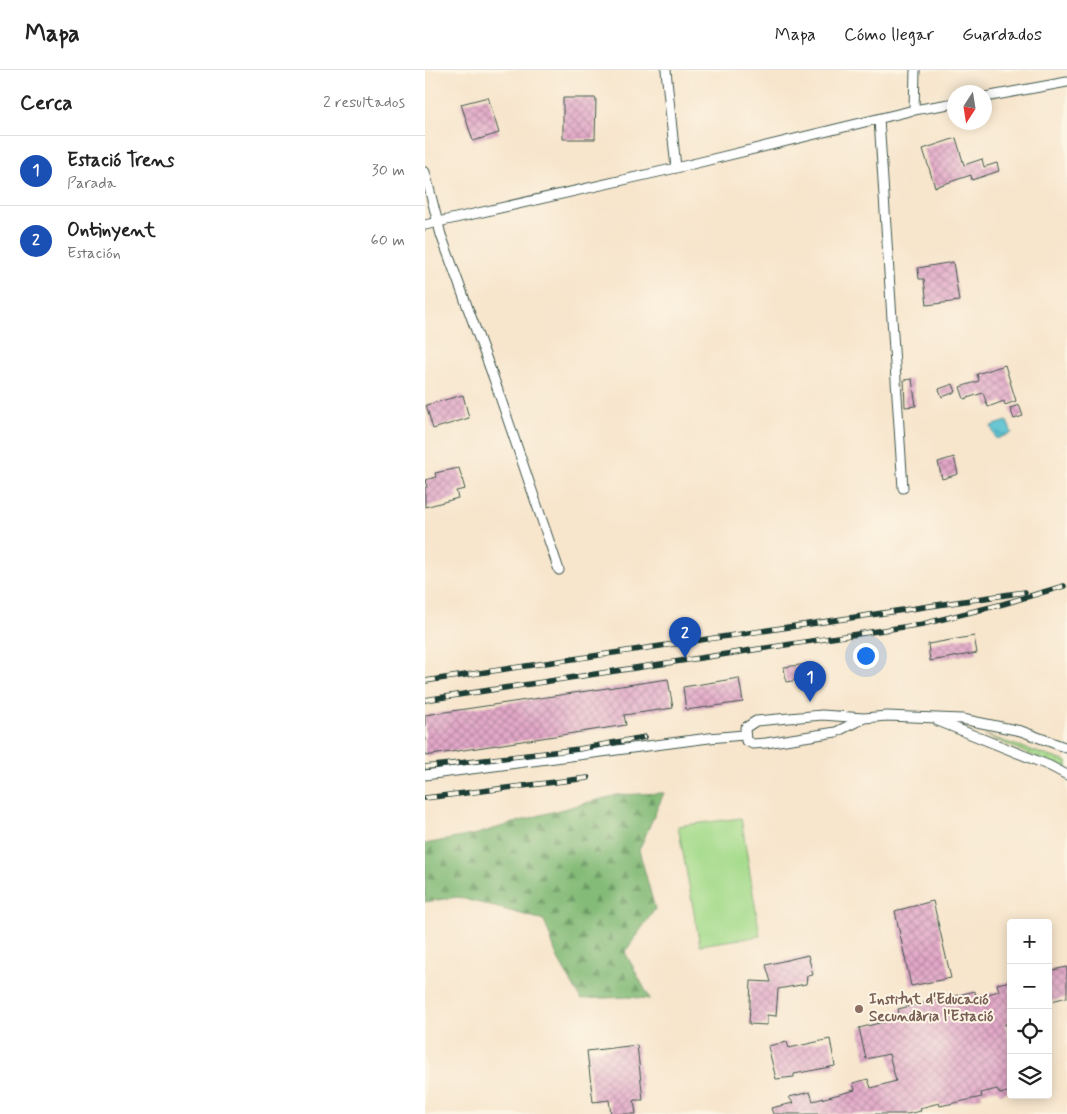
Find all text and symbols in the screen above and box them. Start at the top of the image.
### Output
text: Mapa [25,19,80,50]
text: Mapa [775,23,816,47]
text: Cómo llegar [844,23,934,47]
text: Guardados [962,23,1042,47]
north arrow [947,85,992,130]
text: Cerca [20,89,73,117]
text: 2 resultados [323,92,405,113]
text: Estació Trens [67,148,174,173]
text: 1 [32,160,40,181]
text: 30 m [372,160,405,181]
text: Parada [67,173,116,194]
text: Ontinyent [67,218,156,243]
text: 2 [32,230,40,251]
text: 60 m [371,230,405,251]
text: Estación [67,243,121,264]
pin: 2 [669,617,701,658]
your location [853,643,879,669]
pin: 1 [794,661,826,702]
map controls [1007,919,1052,1099]
button: + [1007,919,1052,964]
button: − [1007,964,1052,1009]
place label: Institut d'Educació Secundària l'Estació [869,990,994,1027]
marker: Institut d'Educació Secundària l'Estació [853,1003,865,1015]
button: locate [1007,1009,1052,1054]
button: layers [1007,1054,1052,1099]

